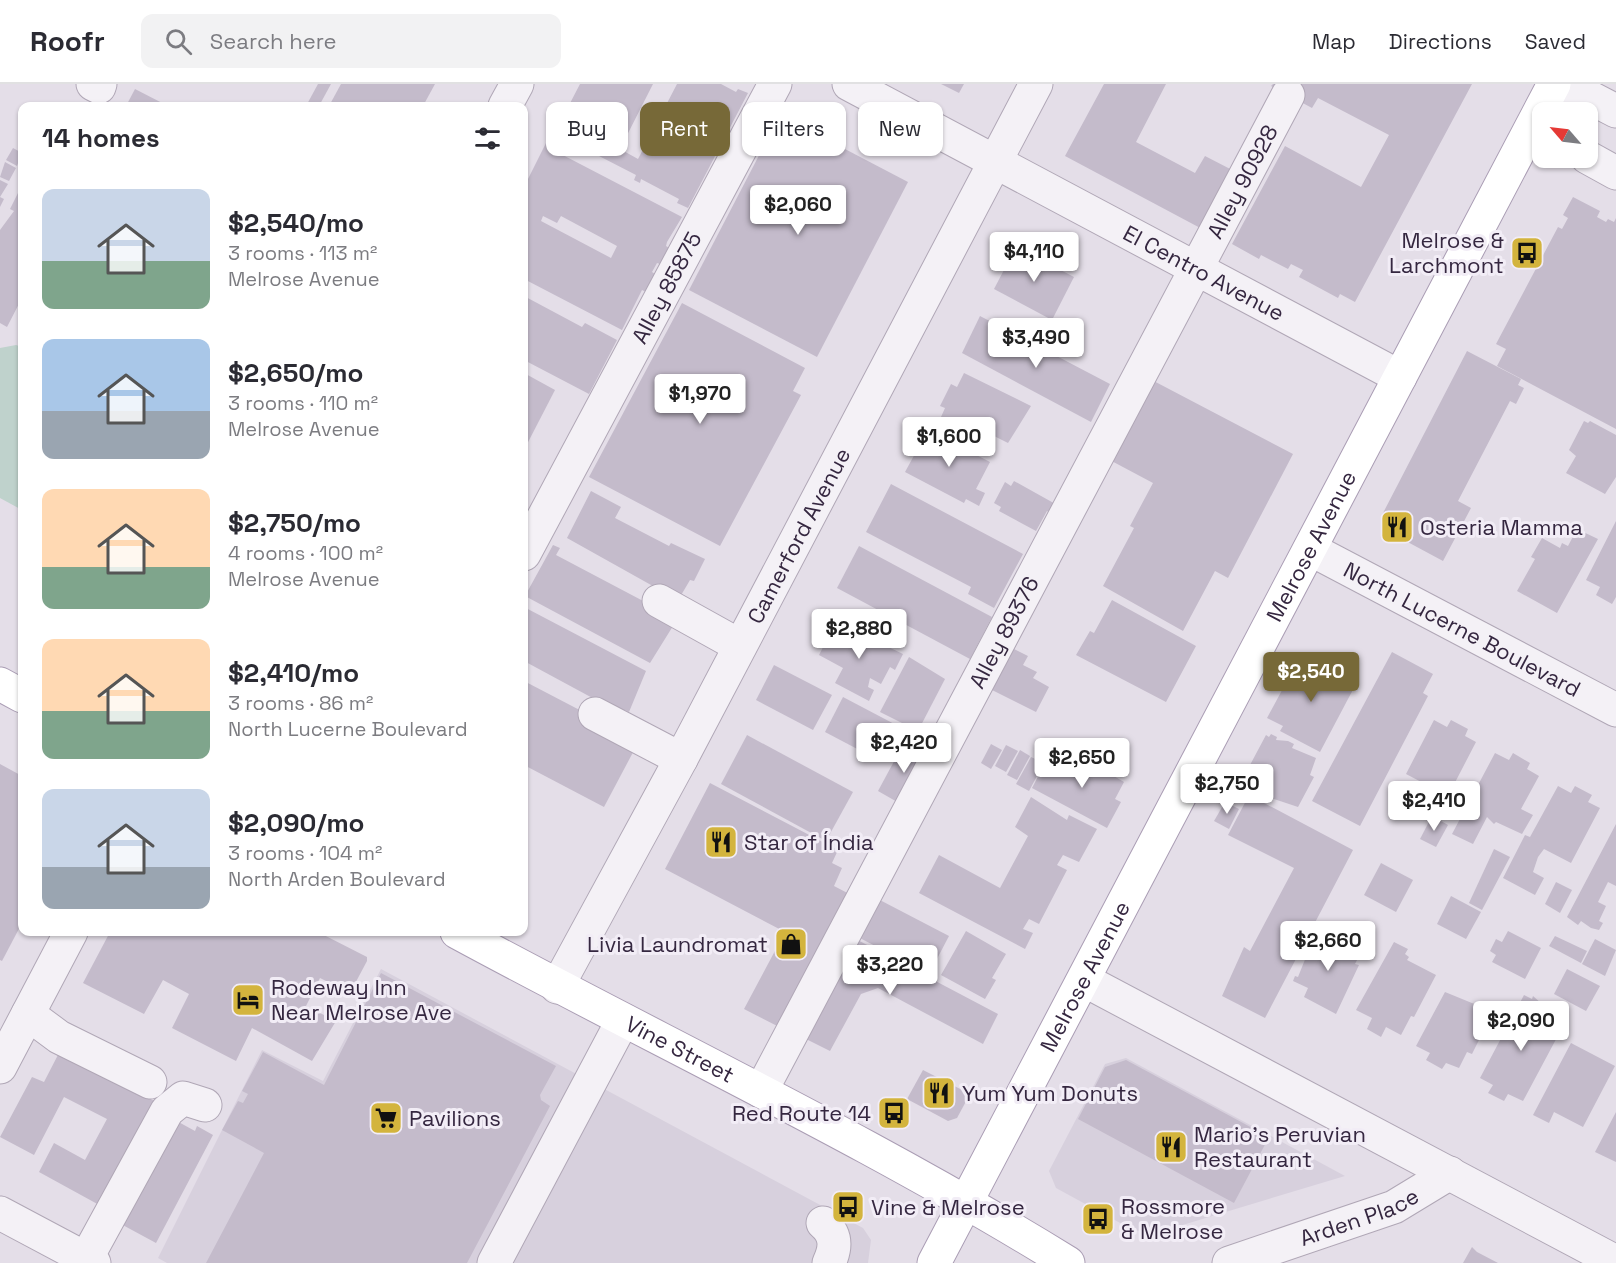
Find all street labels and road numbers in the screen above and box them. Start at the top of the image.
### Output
street label: Alley 90928 [1201,120,1284,243]
street label: El Centro Avenue [1119,218,1289,327]
street label: Alley 85875 [625,227,708,348]
street label: Camerford Avenue [741,443,856,628]
street label: Melrose Avenue [1260,466,1362,626]
street label: North Lucerne Boulevard [1339,555,1585,703]
street label: Alley 89376 [963,571,1045,693]
street label: Melrose Avenue [1034,896,1136,1057]
street label: Vine Street [621,1009,739,1089]
street label: Arden Place [1296,1181,1424,1252]

